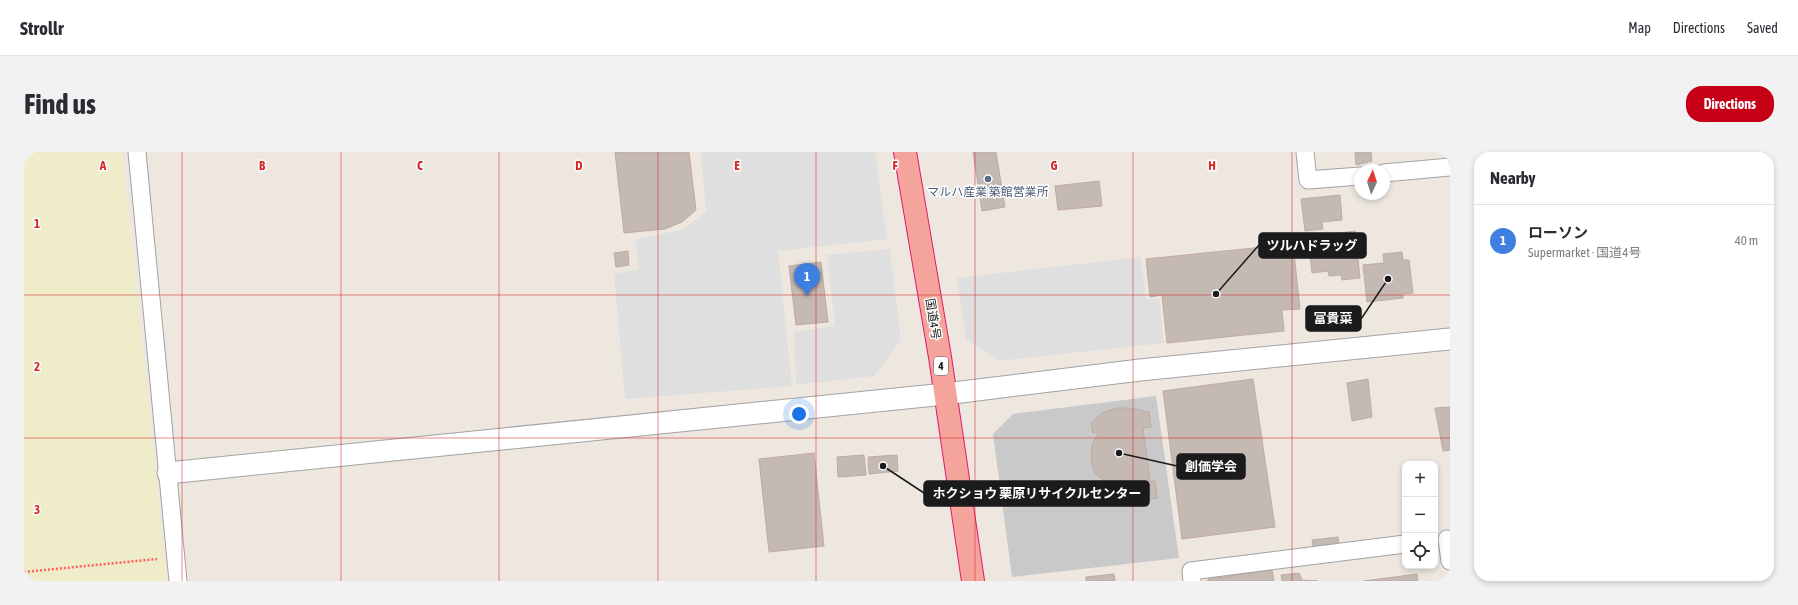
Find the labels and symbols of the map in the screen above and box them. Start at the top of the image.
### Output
text: A [99,158,107,173]
text: B [259,158,266,173]
text: C [417,158,423,173]
text: D [575,158,583,173]
text: E [734,158,740,173]
text: F [892,158,898,173]
text: G [1051,158,1058,173]
text: H [1208,158,1216,173]
north arrow [1354,164,1390,200]
marker: マルハ産業 築館営業所 [983,174,993,184]
place label: マルハ産業 築館営業所 [927,185,1049,199]
text: 1 [34,216,40,231]
callout: ツルハドラッグ [1259,233,1366,258]
text: ツルハドラッグ [1266,238,1358,253]
pin: 1 [794,263,820,296]
street label: 国道4号 [923,297,943,341]
callout: 富貴菜 [1306,306,1361,331]
text: 富貴菜 [1313,311,1353,326]
road number: 4 [934,357,948,375]
text: 2 [34,359,40,374]
your location [789,404,809,424]
callout: 創価学会 [1177,454,1245,479]
text: 創価学会 [1185,459,1237,474]
callout: ホクショウ 栗原リサイクルセンター [924,481,1149,506]
text: ホクショウ 栗原リサイクルセンター [932,486,1142,501]
text: 3 [34,502,40,517]

